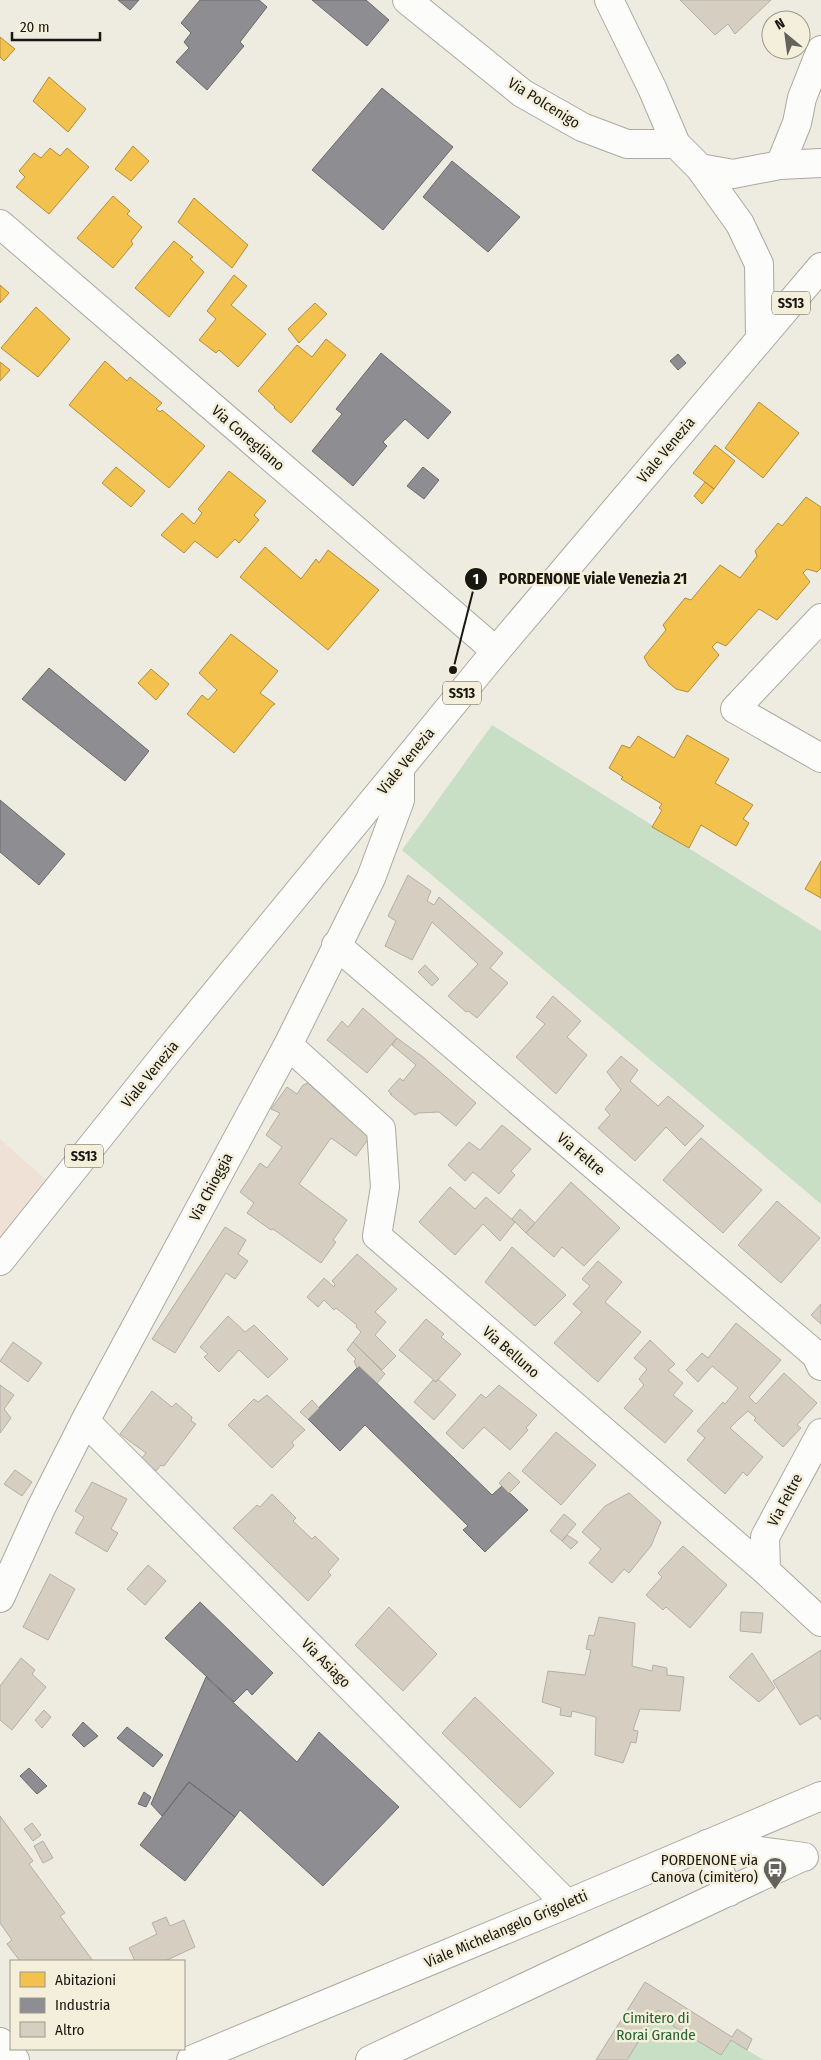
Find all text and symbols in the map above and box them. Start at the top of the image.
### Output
scale bar [12,10,100,42]
north arrow [761,10,811,60]
text: N [772,15,788,34]
text: 20 m [20,18,50,36]
street label: Via Polcenigo [505,74,583,132]
road number: SS13 [772,292,810,314]
street label: Via Conegliano [208,401,288,475]
street label: Viale Venezia [633,413,699,487]
callout: PORDENONE viale Venezia 21 [463,563,697,594]
text: PORDENONE viale Venezia 21 [499,569,687,588]
text: 1 [473,570,479,588]
road number: SS13 [443,681,481,704]
street label: Viale Venezia [374,724,438,798]
street label: Viale Venezia [118,1037,182,1111]
street label: Via Feltre [553,1129,609,1179]
road number: SS13 [65,1144,103,1168]
street label: Via Chioggia [186,1150,236,1224]
street label: Via Belluno [479,1322,543,1382]
street label: Via Feltre [764,1471,806,1529]
street label: Via Asiago [298,1635,354,1691]
place label: PORDENONE via Canova (cimitero) [651,1851,758,1886]
bus stop icon: PORDENONE via Canova (cimitero) [762,1856,788,1890]
street label: Viale Michelangelo Grigoletti [422,1886,590,1972]
legend [10,1960,185,2050]
text: Abitazioni [55,1971,116,1989]
text: Industria [55,1996,110,2014]
park label: Cimitero di Rorai Grande [616,2009,696,2044]
text: Altro [55,2021,85,2039]

